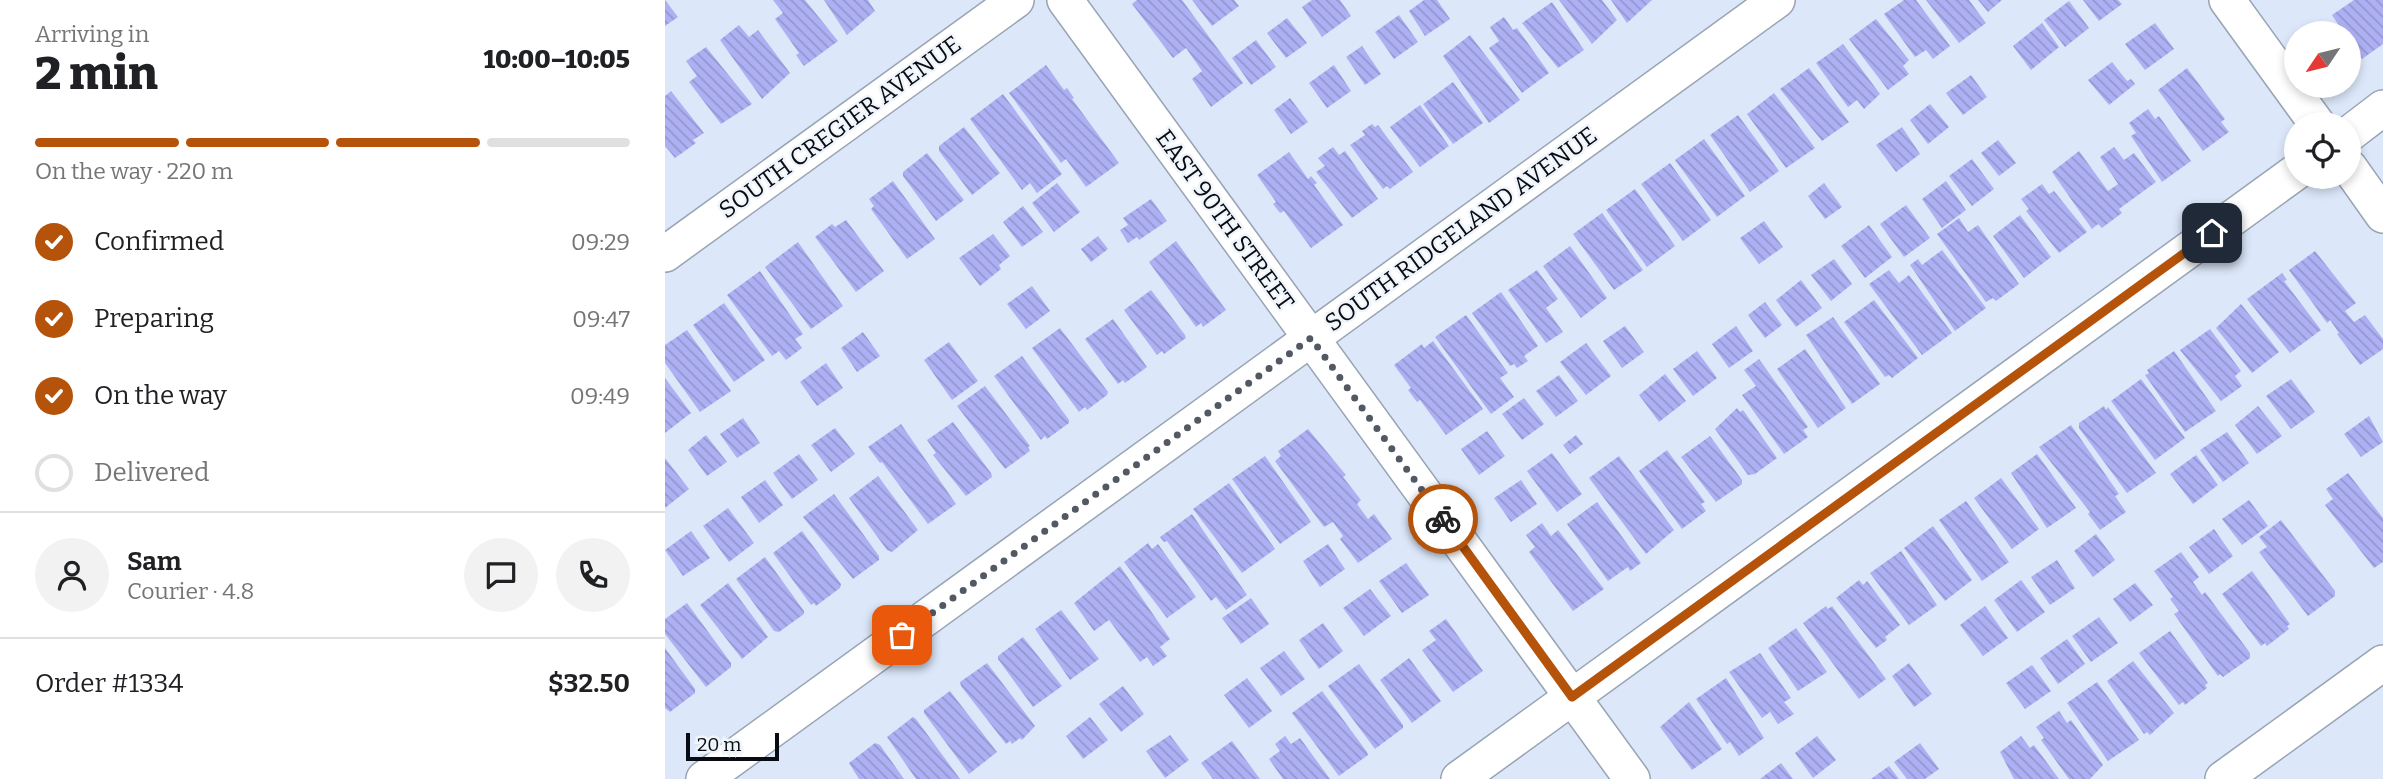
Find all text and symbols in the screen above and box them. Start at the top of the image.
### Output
text: Arriving in [35,20,149,48]
north arrow [2284,21,2361,98]
map controls [2284,21,2361,189]
street label: SOUTH CREGIER AVENUE [714,30,966,224]
text: 10:00–10:05 [484,44,630,75]
text: 2 min [35,46,158,101]
button: locate [2284,112,2361,189]
street label: SOUTH RIDGELAND AVENUE [1320,121,1602,337]
street label: EAST 90TH STREET [1150,124,1300,316]
text: On the way · 220 m [35,157,233,185]
pin [2182,203,2242,263]
icon: home [2193,214,2231,252]
icon: check [35,223,73,261]
text: Confirmed [94,226,224,257]
text: 09:29 [571,228,630,256]
icon: check [35,300,73,338]
text: Preparing [94,303,214,334]
text: 09:47 [572,305,630,333]
icon: check [35,377,73,415]
text: On the way [94,380,227,411]
text: 09:49 [570,382,630,410]
text: Delivered [94,457,209,488]
courier [1408,484,1478,554]
icon: bike [1424,500,1462,538]
button: person [35,538,109,612]
button: chat [464,538,538,612]
button: phone [556,538,630,612]
text: Sam [127,546,182,577]
text: Courier · 4.8 [127,577,254,605]
pin [872,605,932,665]
icon: bag [883,616,921,654]
text: Order #1334 [35,668,183,699]
text: $32.50 [548,668,630,699]
scale bar [686,730,779,762]
text: 20 m [697,733,741,756]

